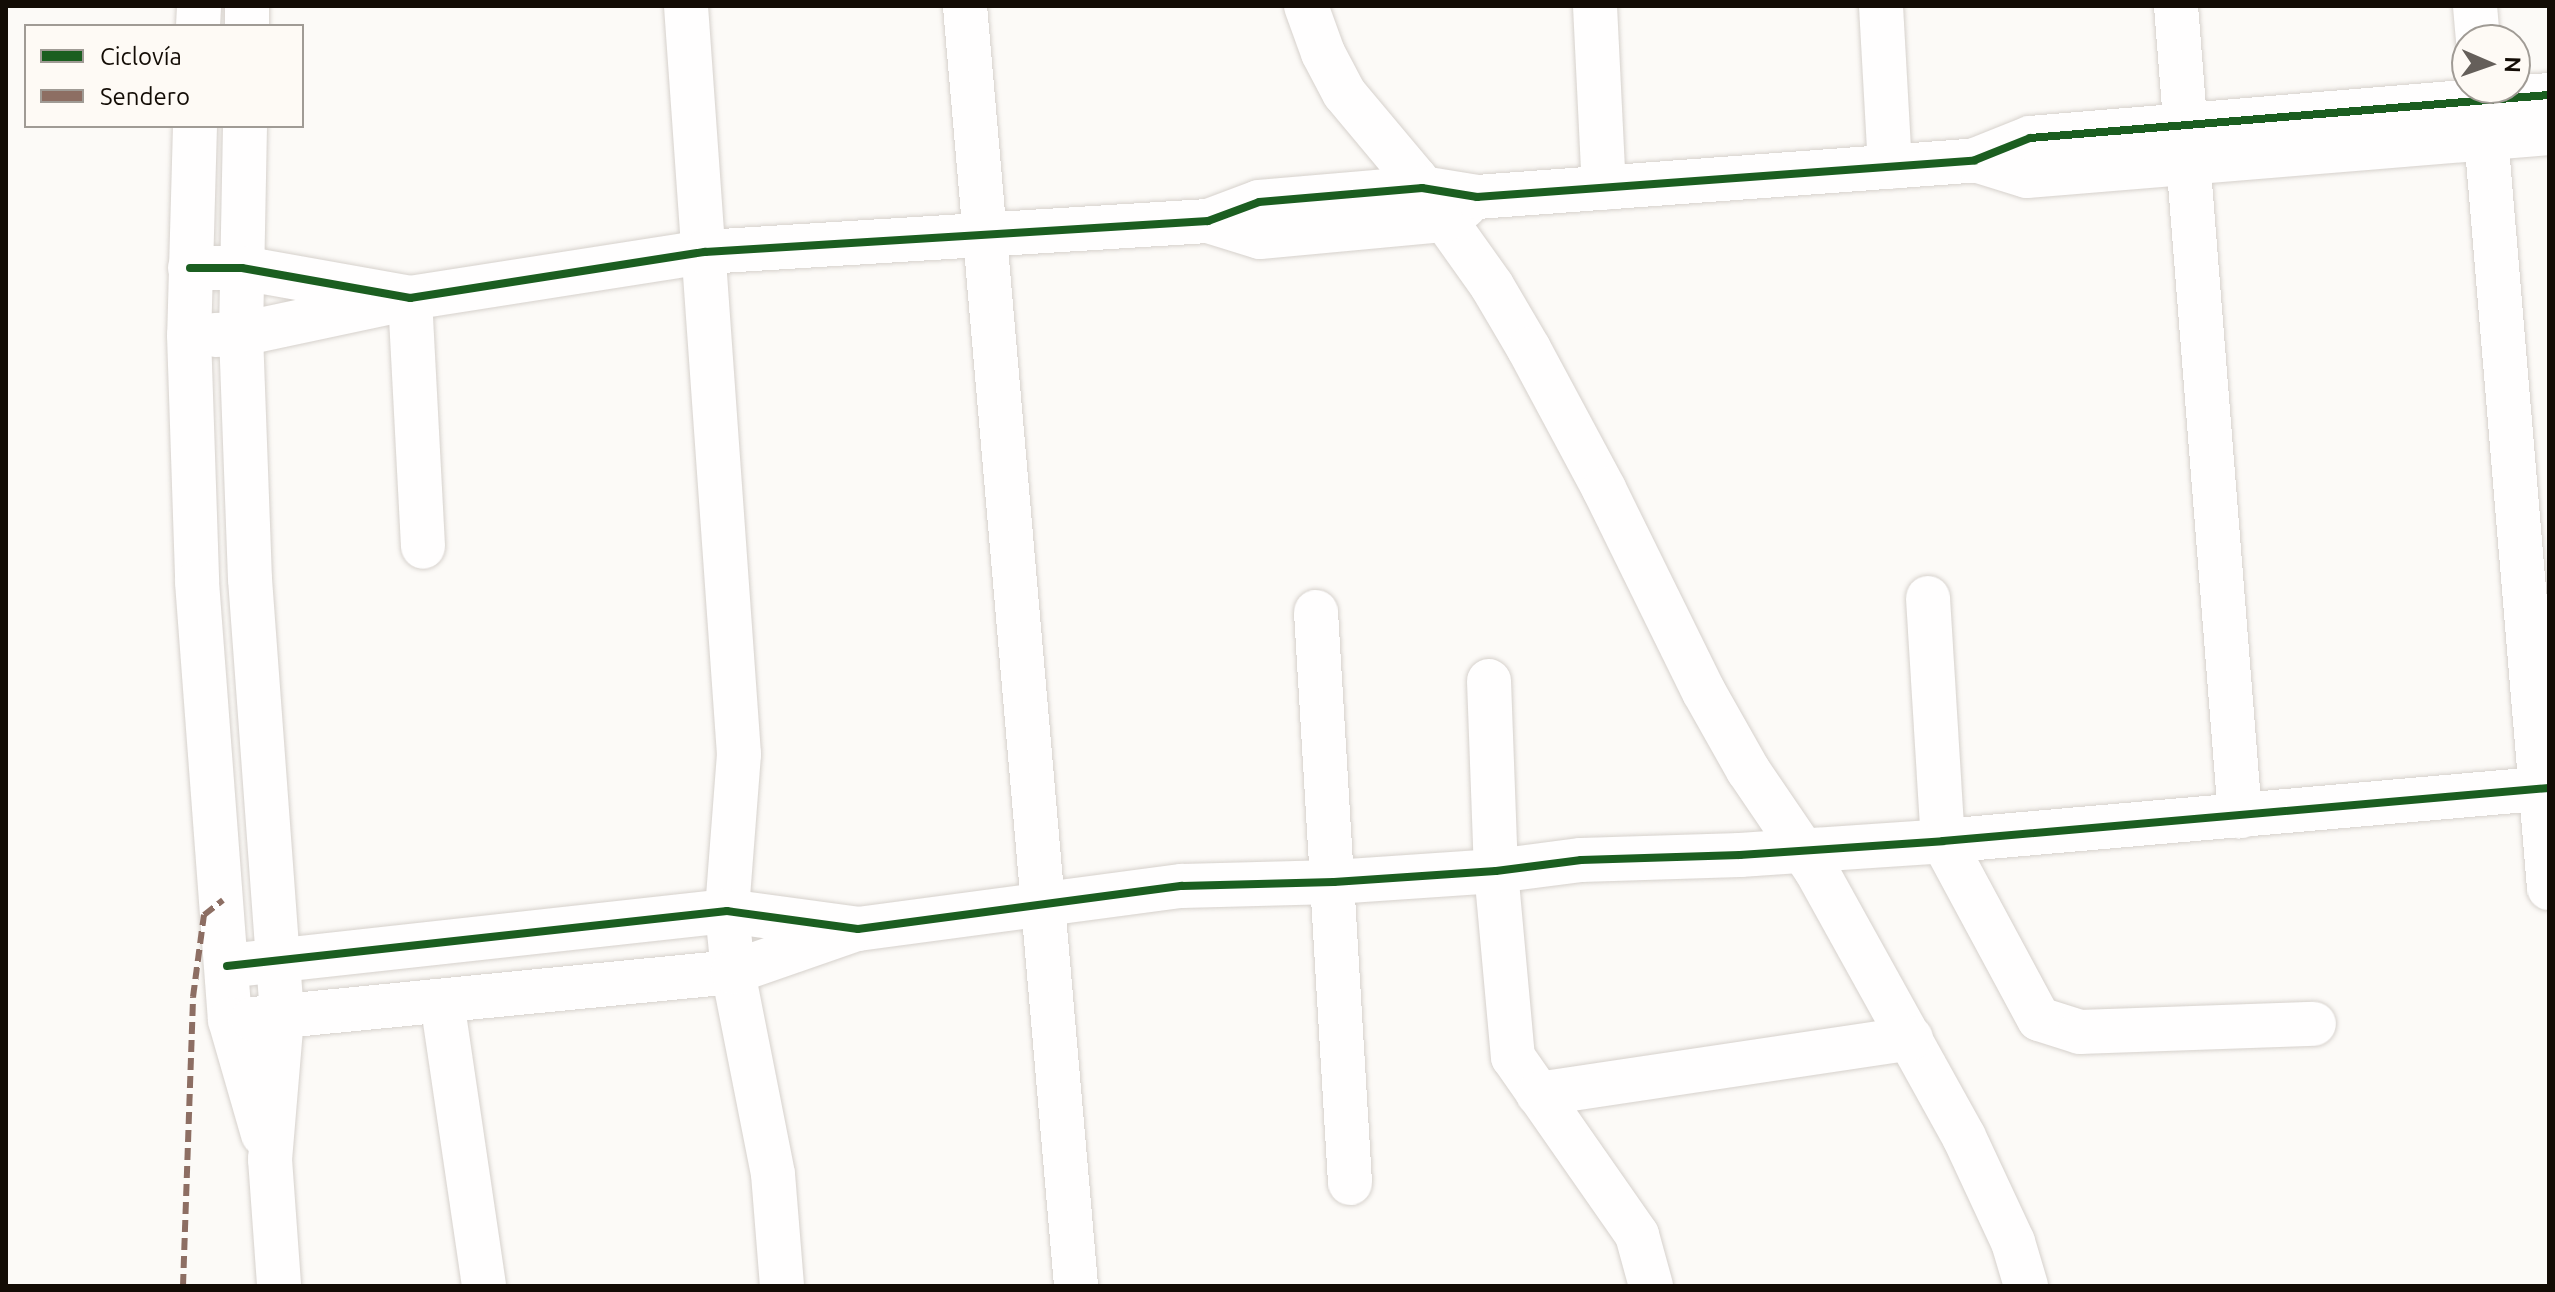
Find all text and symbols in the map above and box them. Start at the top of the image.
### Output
legend [24,24,304,128]
north arrow [2451,24,2531,104]
text: Ciclovía [100,43,182,70]
text: N [2501,56,2526,73]
text: Sendero [100,83,190,110]

